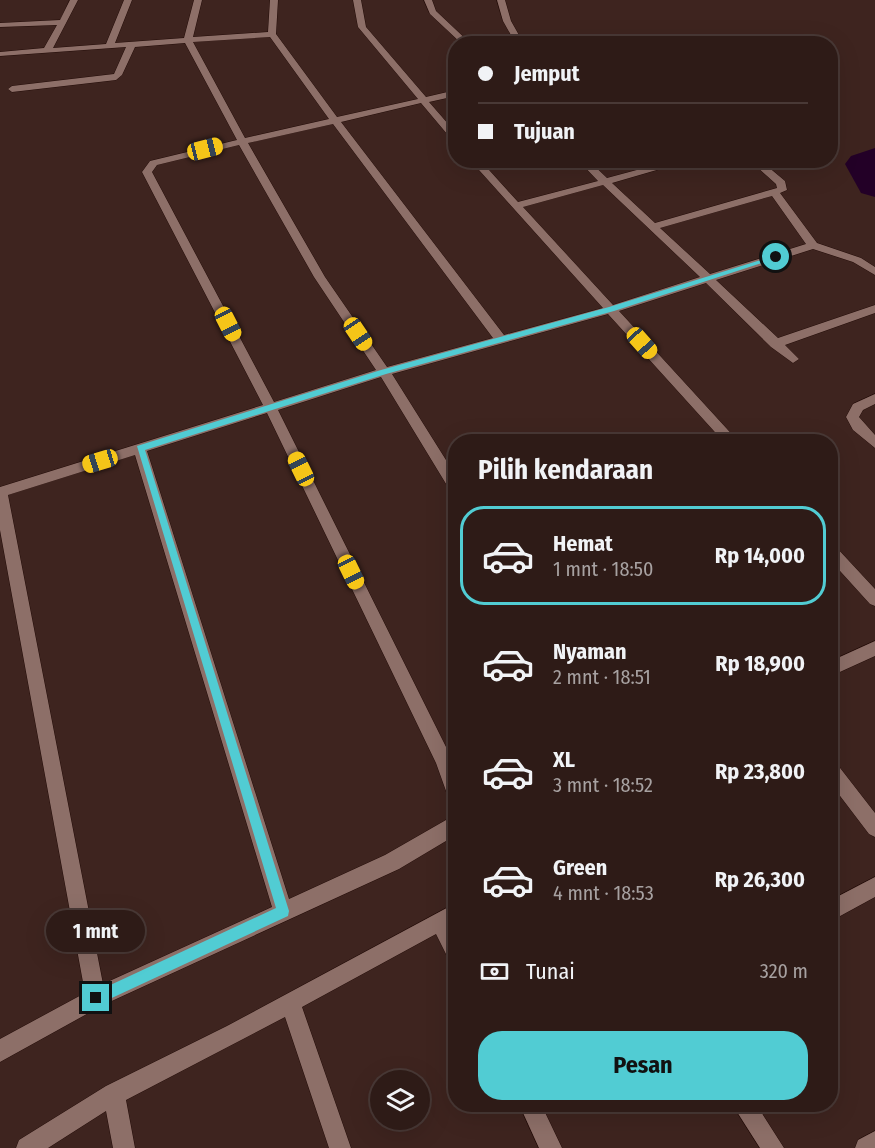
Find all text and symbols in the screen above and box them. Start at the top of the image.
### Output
text: Jemput [514,60,579,87]
text: Tujuan [514,118,575,145]
car [185,136,225,162]
route start [762,243,789,270]
car [212,304,244,344]
car [340,314,376,354]
car [623,324,661,362]
car [80,447,120,475]
car [285,449,317,489]
text: Pilih kendaraan [478,454,653,486]
icon: car [481,529,535,583]
text: Hemat [553,530,613,557]
text: Rp 14,000 [715,542,805,569]
car [335,552,367,592]
text: 1 mnt · 18:50 [553,557,653,581]
icon: car [481,637,535,691]
text: Nyaman [553,638,626,665]
text: Rp 18,900 [715,650,805,677]
text: 2 mnt · 18:51 [553,665,651,689]
icon: car [481,745,535,799]
text: XL [553,746,575,773]
text: Rp 23,800 [715,758,805,785]
text: 3 mnt · 18:52 [553,773,653,797]
icon: car [481,853,535,907]
text: Green [553,854,607,881]
text: Rp 26,300 [715,866,805,893]
text: 4 mnt · 18:53 [553,881,654,905]
callout: 1 mnt [46,911,146,953]
text: 1 mnt [73,919,118,943]
icon: cash [478,955,511,988]
text: Tunai [526,958,575,985]
text: 320 m [760,959,808,983]
route end [82,984,109,1011]
button: Pesan [478,1031,808,1100]
map controls [370,1070,430,1130]
button: layers [370,1070,430,1130]

